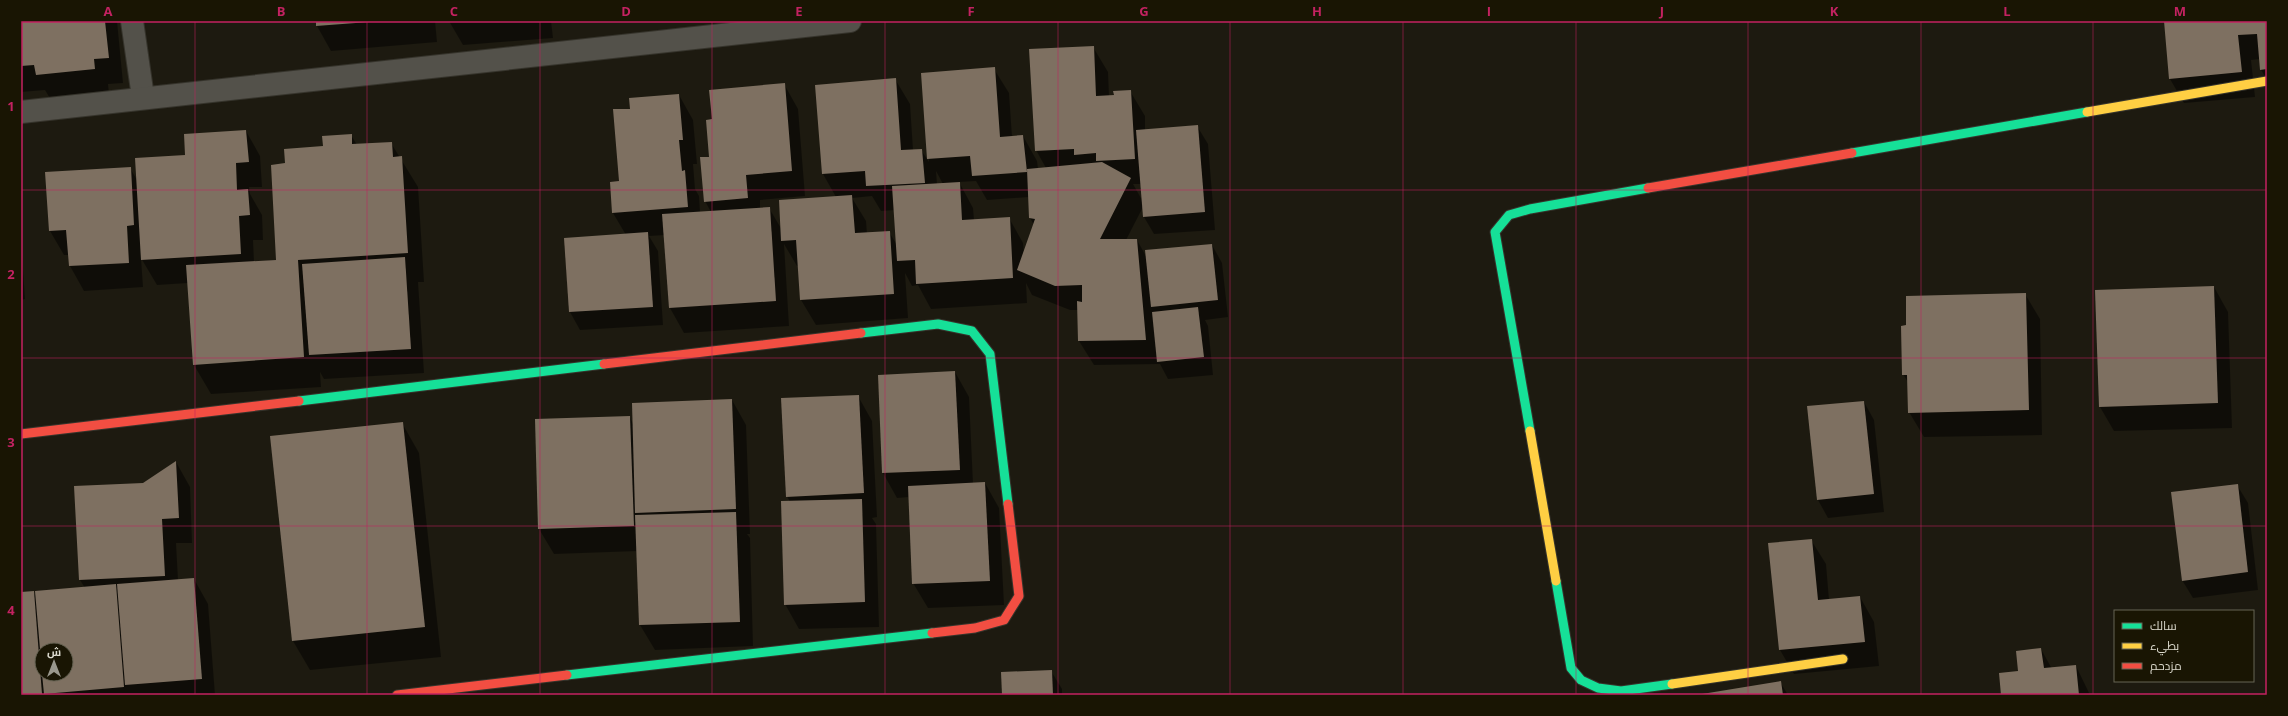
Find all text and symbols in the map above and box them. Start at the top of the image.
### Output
text: A [104,2,113,20]
text: B [277,2,286,20]
text: C [450,2,458,20]
text: D [621,2,631,20]
text: E [795,2,803,20]
text: F [967,2,975,20]
text: G [1139,2,1149,20]
text: H [1312,2,1322,20]
text: I [1487,2,1491,20]
text: J [1659,2,1664,20]
text: K [1830,2,1839,20]
text: L [2003,2,2011,20]
text: M [2174,2,2186,20]
text: 1 [7,97,15,115]
text: 2 [7,265,15,283]
text: 3 [7,433,15,451]
text: 4 [7,601,15,619]
legend [2114,610,2254,682]
text: سالك [2150,617,2177,634]
text: بطيء [2150,637,2179,656]
north arrow [34,642,74,682]
text: ش [47,644,61,659]
text: مزدحم [2150,657,2182,674]

